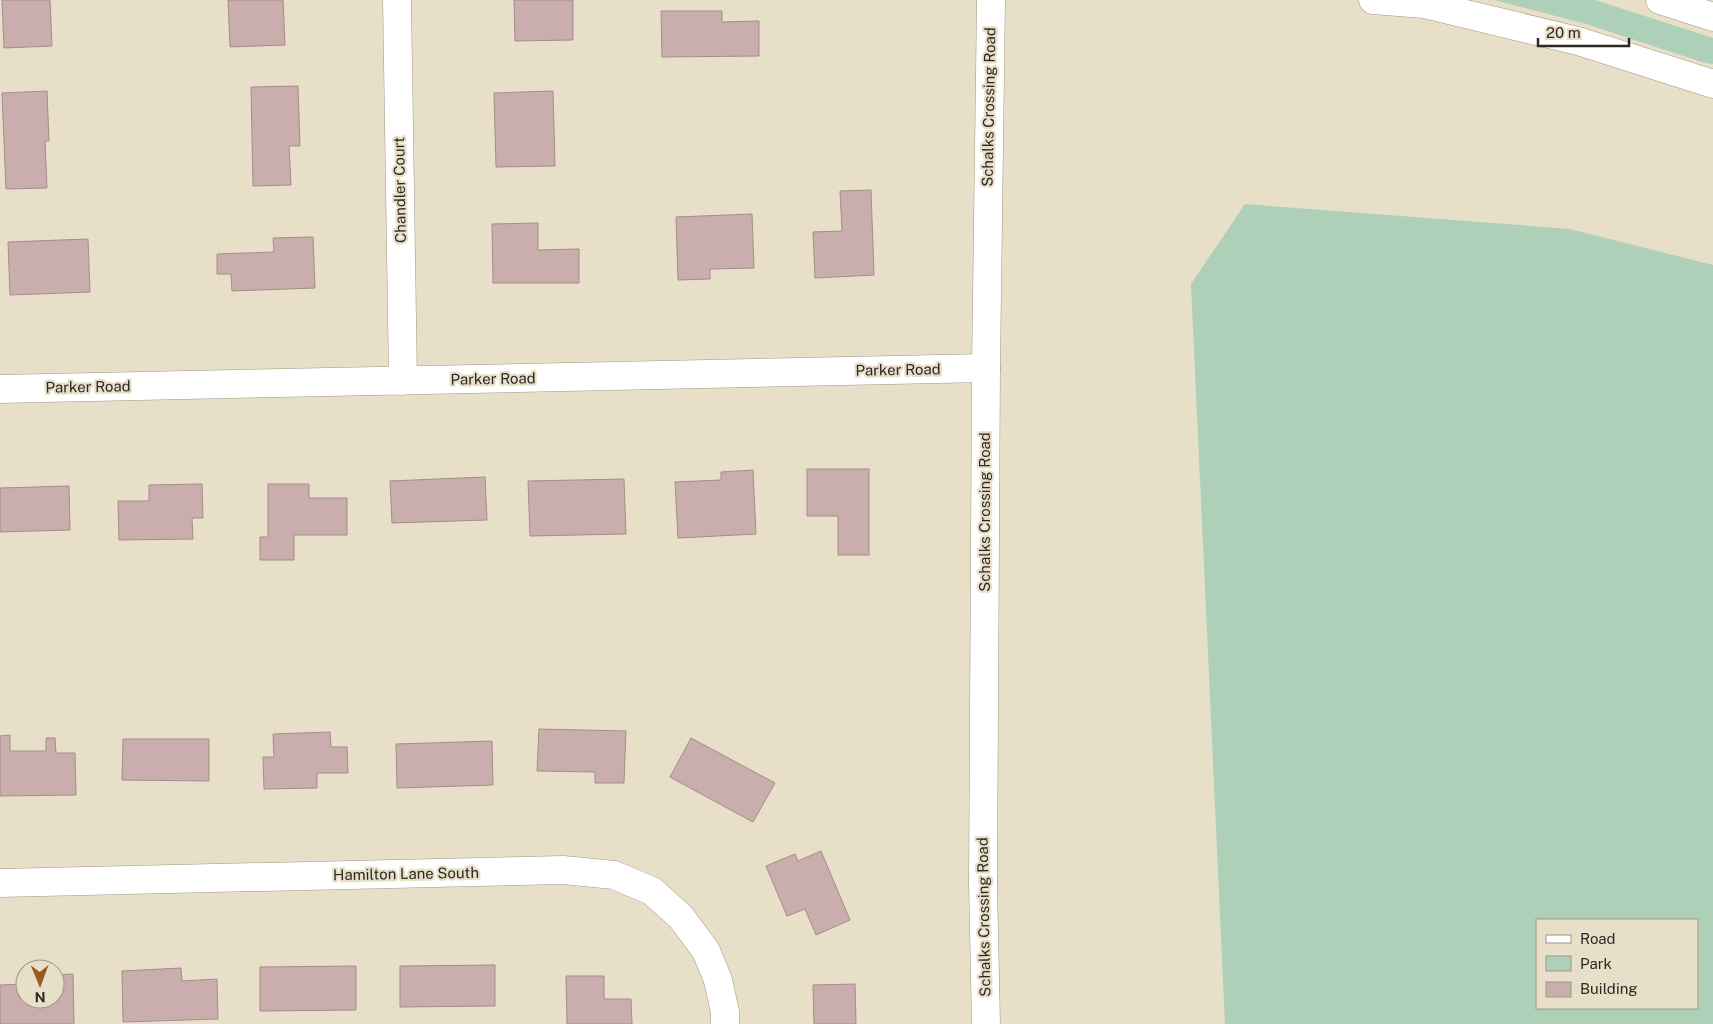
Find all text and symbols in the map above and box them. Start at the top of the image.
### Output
scale bar [1538,15,1629,47]
text: 20 m [1546,24,1581,41]
street label: Schalks Crossing Road [979,27,998,187]
street label: Chandler Court [390,137,409,243]
street label: Parker Road [855,360,941,379]
street label: Parker Road [450,369,536,388]
street label: Parker Road [45,377,131,396]
street label: Schalks Crossing Road [976,432,993,592]
street label: Schalks Crossing Road [974,837,993,997]
street label: Hamilton Lane South [333,864,479,883]
legend [1536,919,1698,1009]
text: Road [1580,930,1616,947]
text: Park [1580,955,1612,972]
north arrow [15,959,65,1009]
text: Building [1580,980,1638,997]
text: N [35,989,46,1005]

